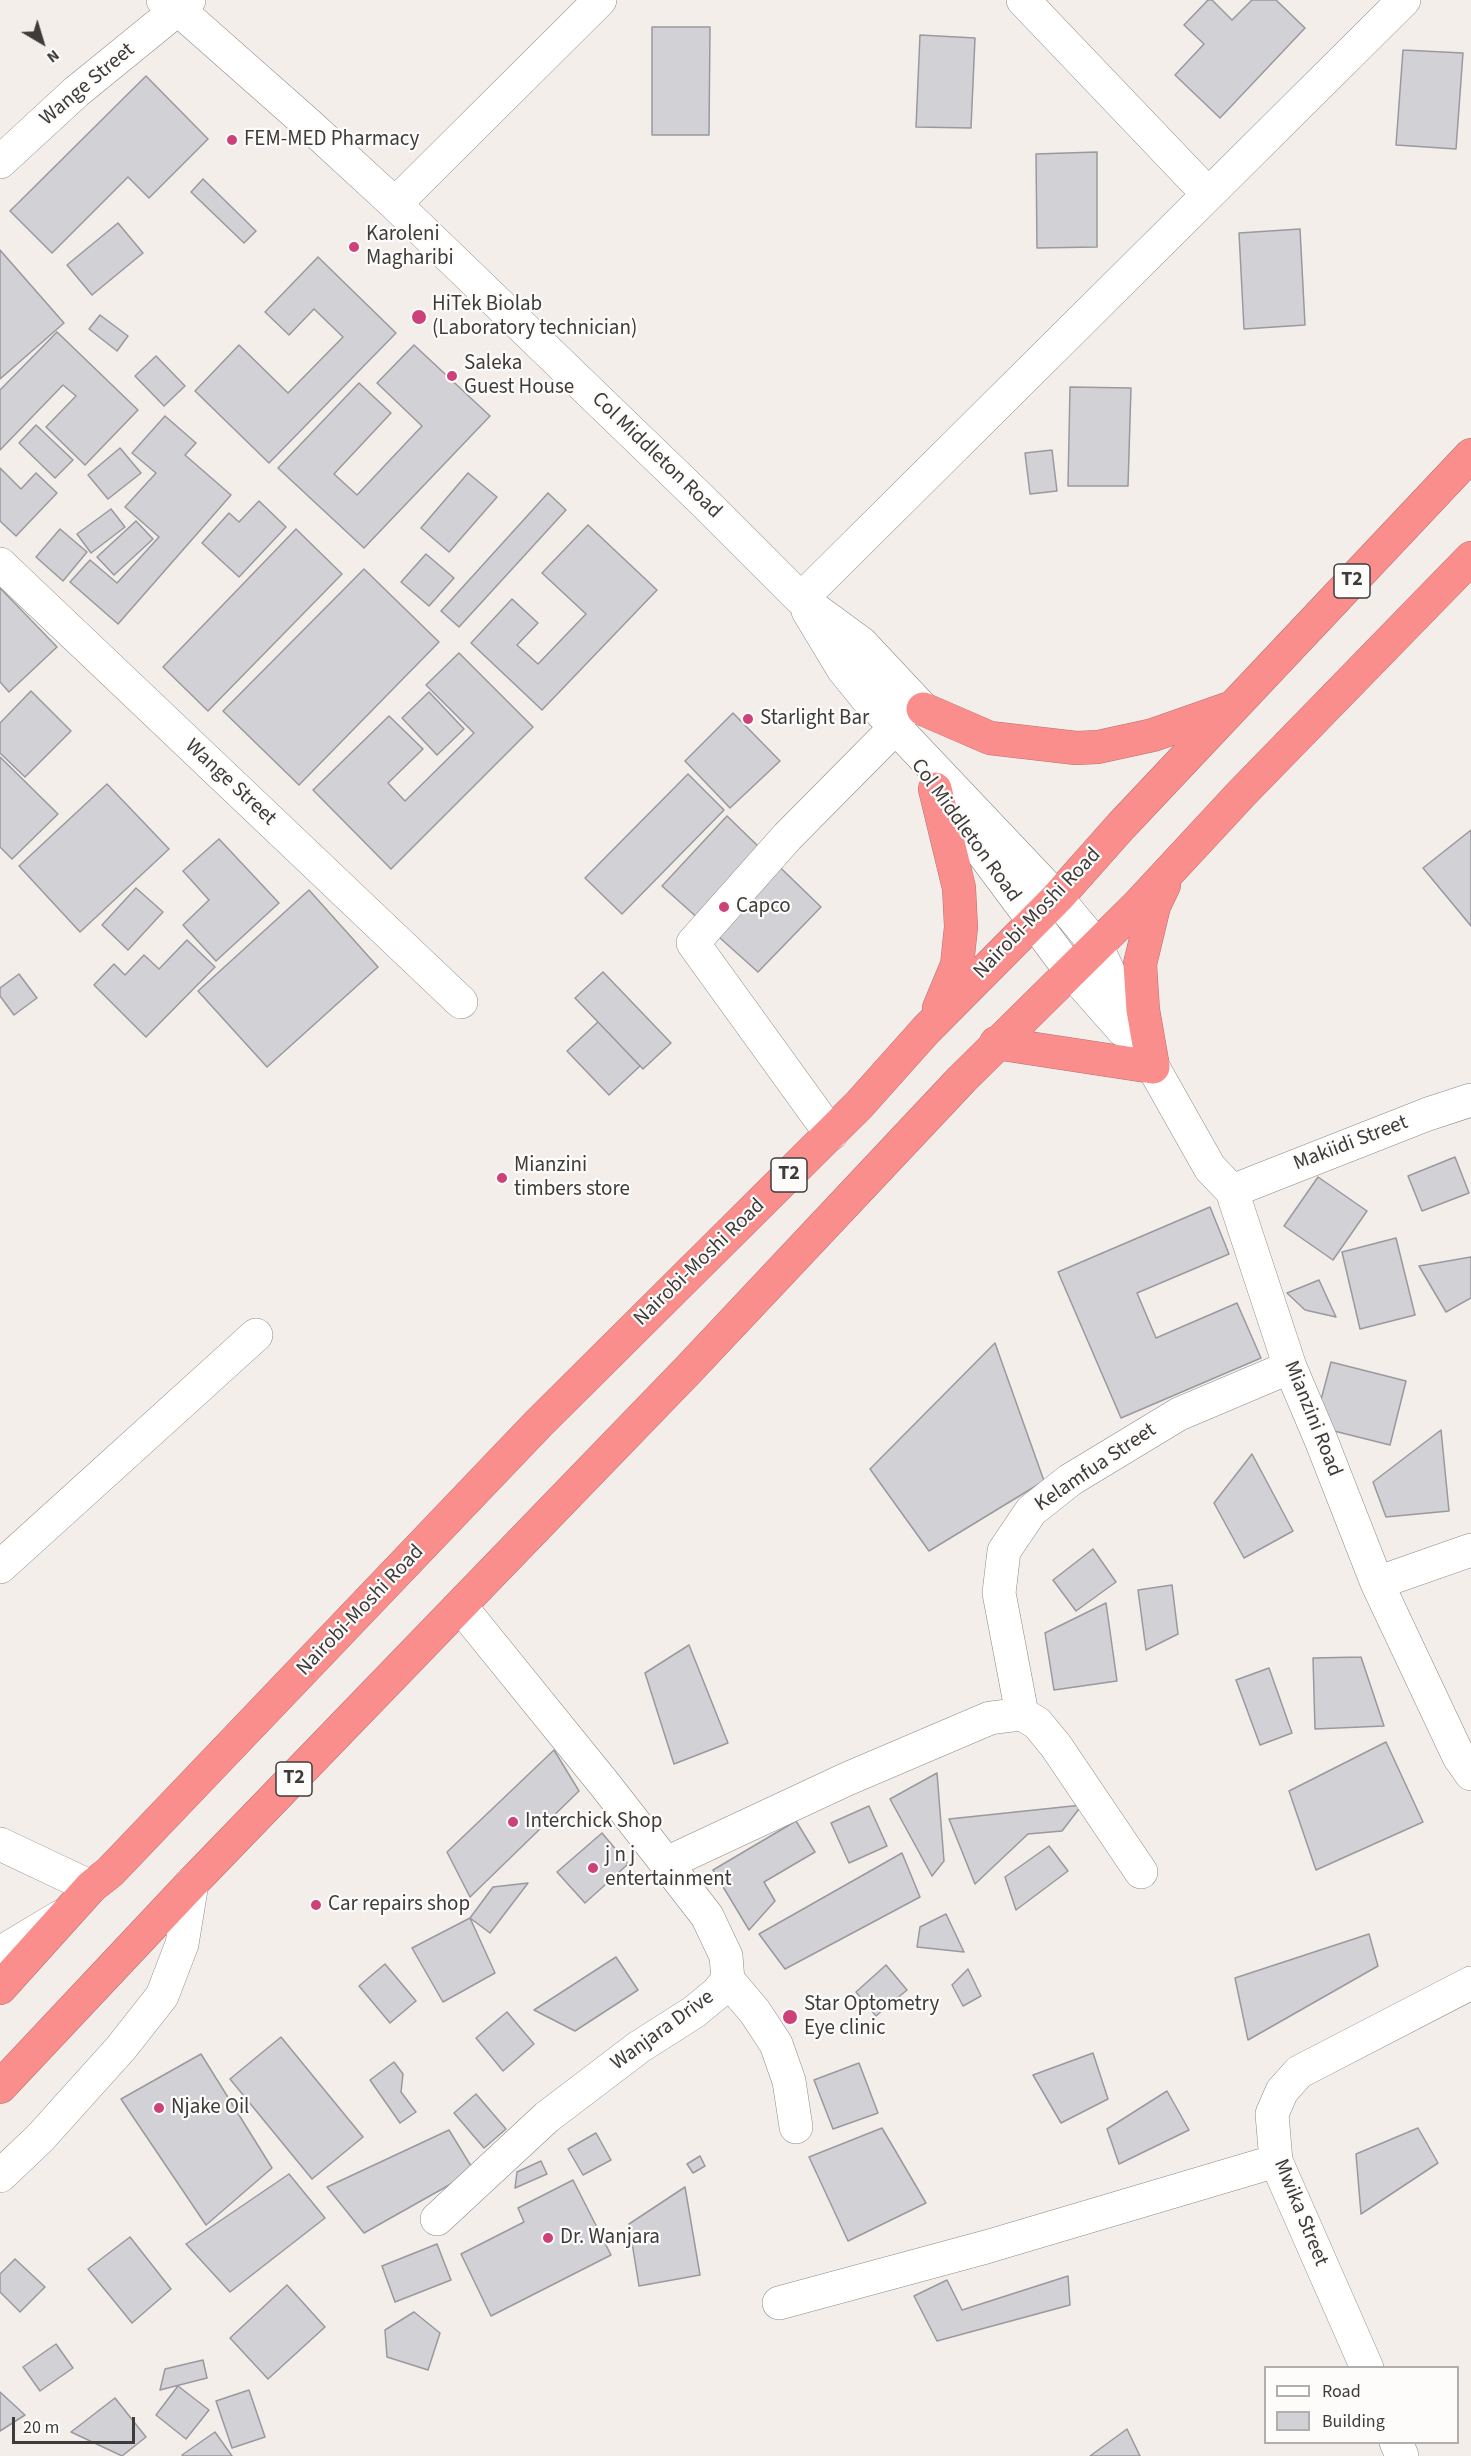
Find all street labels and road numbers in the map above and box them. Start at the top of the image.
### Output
street label: Wange Street [36,38,140,132]
street label: Col Middleton Road [586,387,726,525]
road number: T2 [1334,564,1370,598]
street label: Wange Street [179,734,281,832]
street label: Col Middleton Road [904,754,1026,908]
street label: Nairobi-Moshi Road [969,843,1107,985]
street label: Makiidi Street [1290,1111,1412,1177]
road number: T2 [771,1158,807,1192]
street label: Nairobi-Moshi Road [629,1194,771,1332]
street label: Mianzini Road [1277,1357,1347,1481]
street label: Kelamfua Street [1031,1418,1161,1518]
street label: Nairobi-Moshi Road [292,1540,430,1682]
road number: T2 [276,1762,312,1796]
street label: Wanjara Drive [607,1985,719,2077]
street label: Mwika Street [1267,2156,1333,2270]

